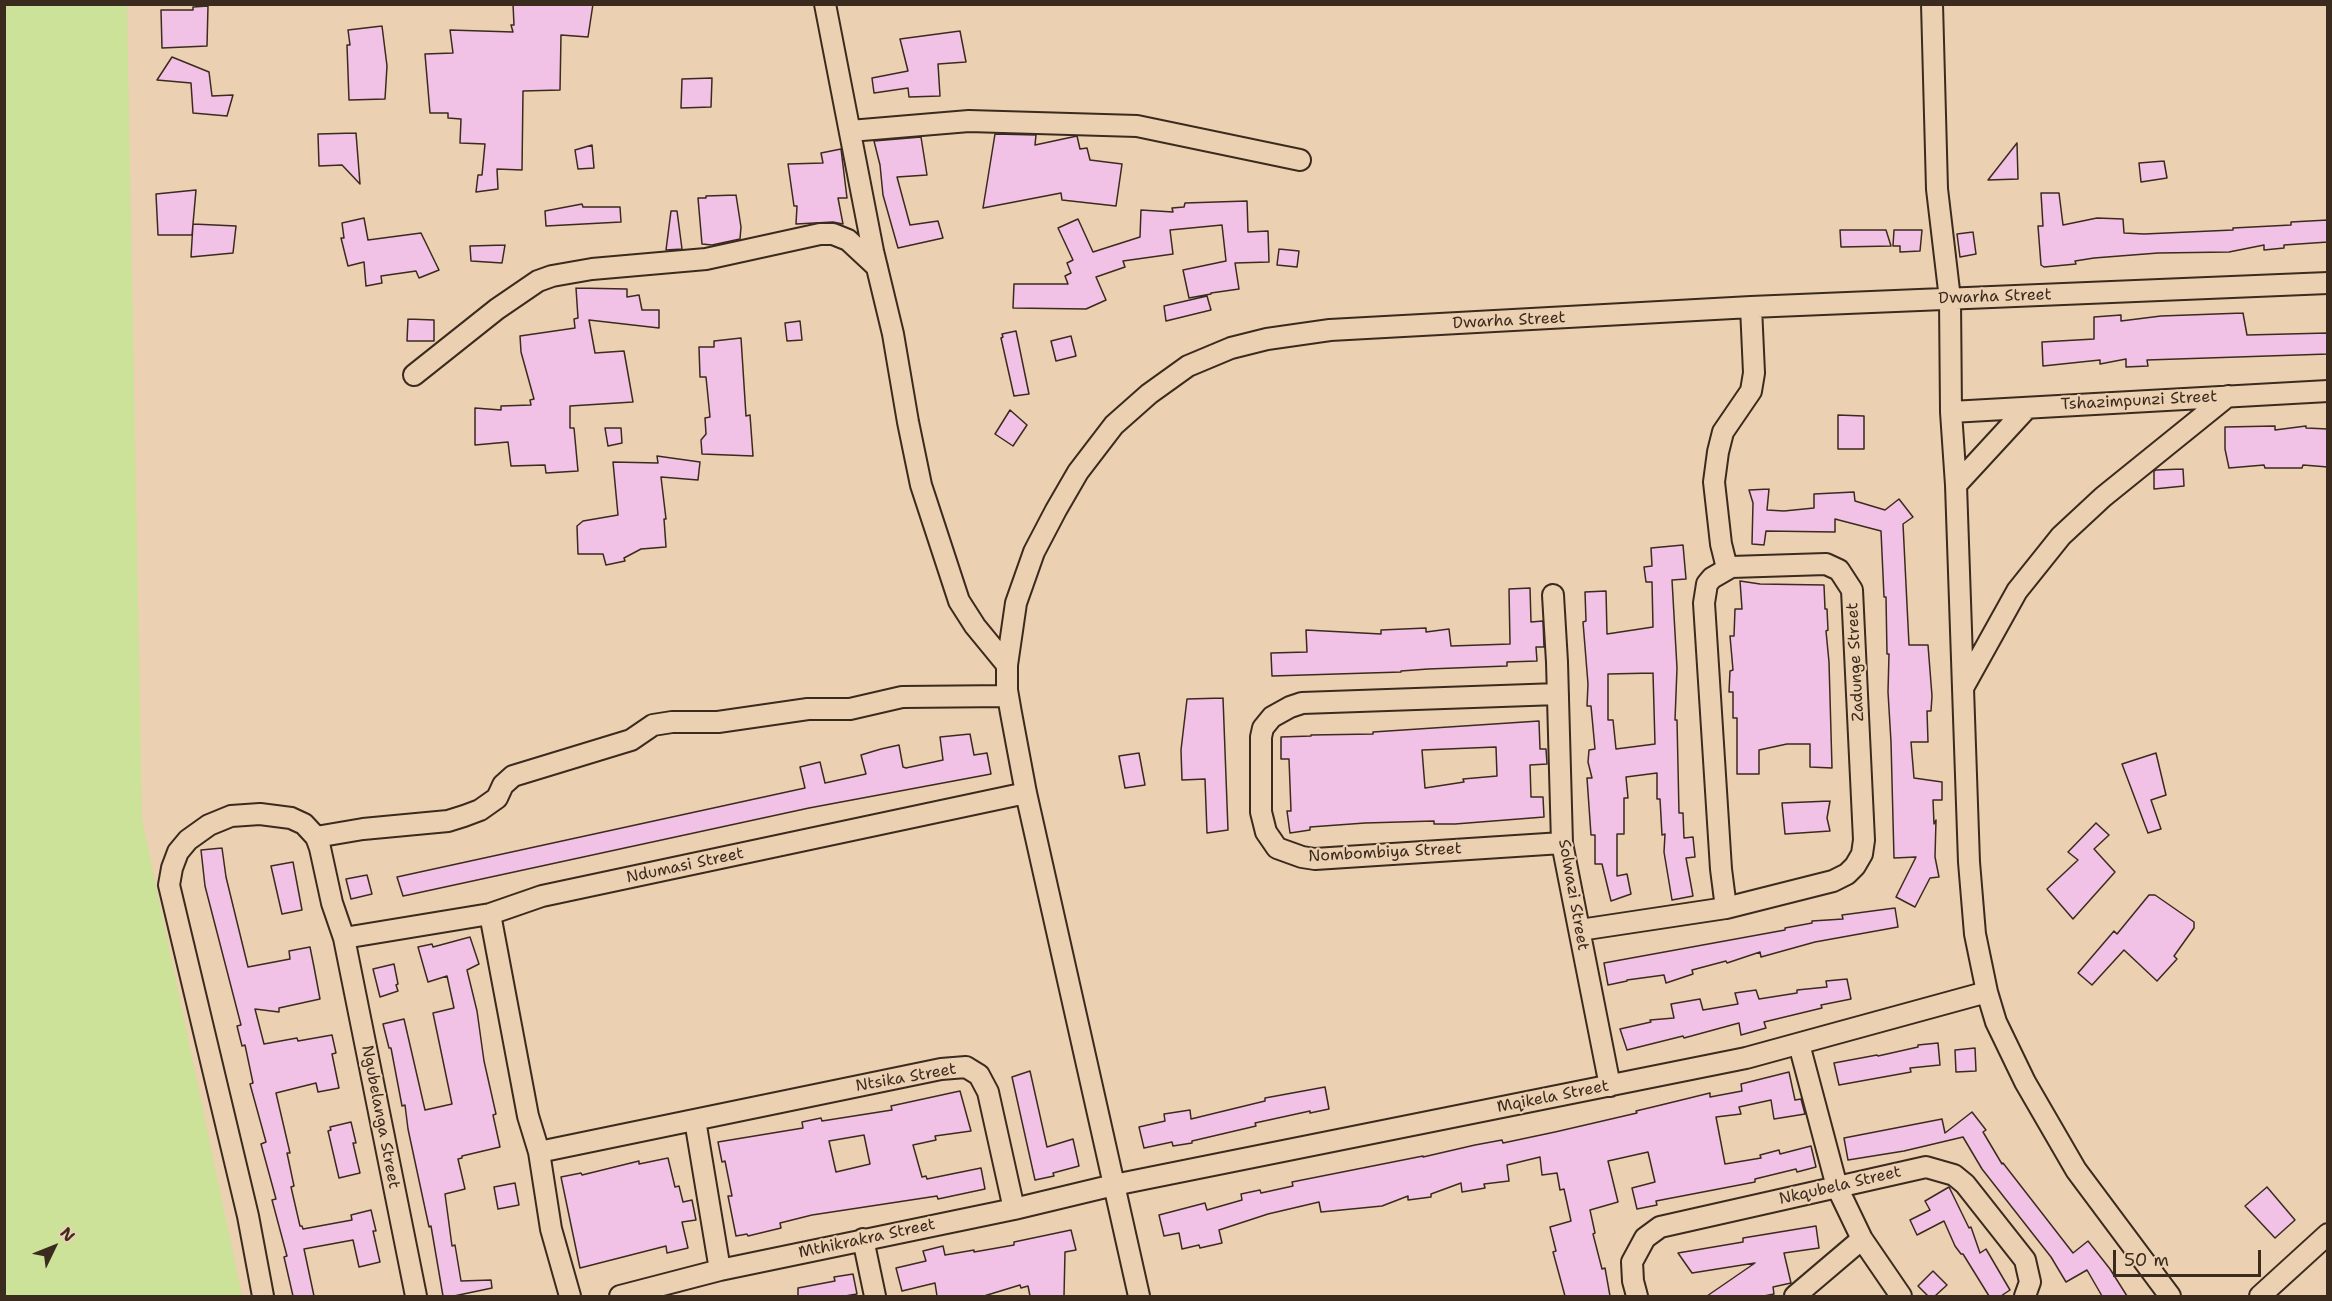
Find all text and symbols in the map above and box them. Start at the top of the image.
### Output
street label: Dwarha Street [1938,285,2052,309]
street label: Dwarha Street [1452,308,1566,334]
street label: Tshazimpunzi Street [2060,387,2218,415]
street label: Zadunge Street [1843,602,1869,722]
street label: Solwazi Street [1554,838,1592,952]
street label: Nombombiya Street [1308,839,1462,867]
street label: Ndumasi Street [625,844,745,888]
street label: Ngubelanga Street [357,1044,403,1190]
street label: Ntsika Street [854,1060,958,1096]
street label: Mqikela Street [1495,1077,1611,1117]
street label: Nkqubela Street [1777,1163,1903,1209]
street label: Mthikrakra Street [797,1215,937,1263]
north arrow [24,1217,84,1277]
text: N [56,1223,80,1246]
scale bar [2116,1238,2264,1276]
text: 50 m [2124,1248,2169,1272]

